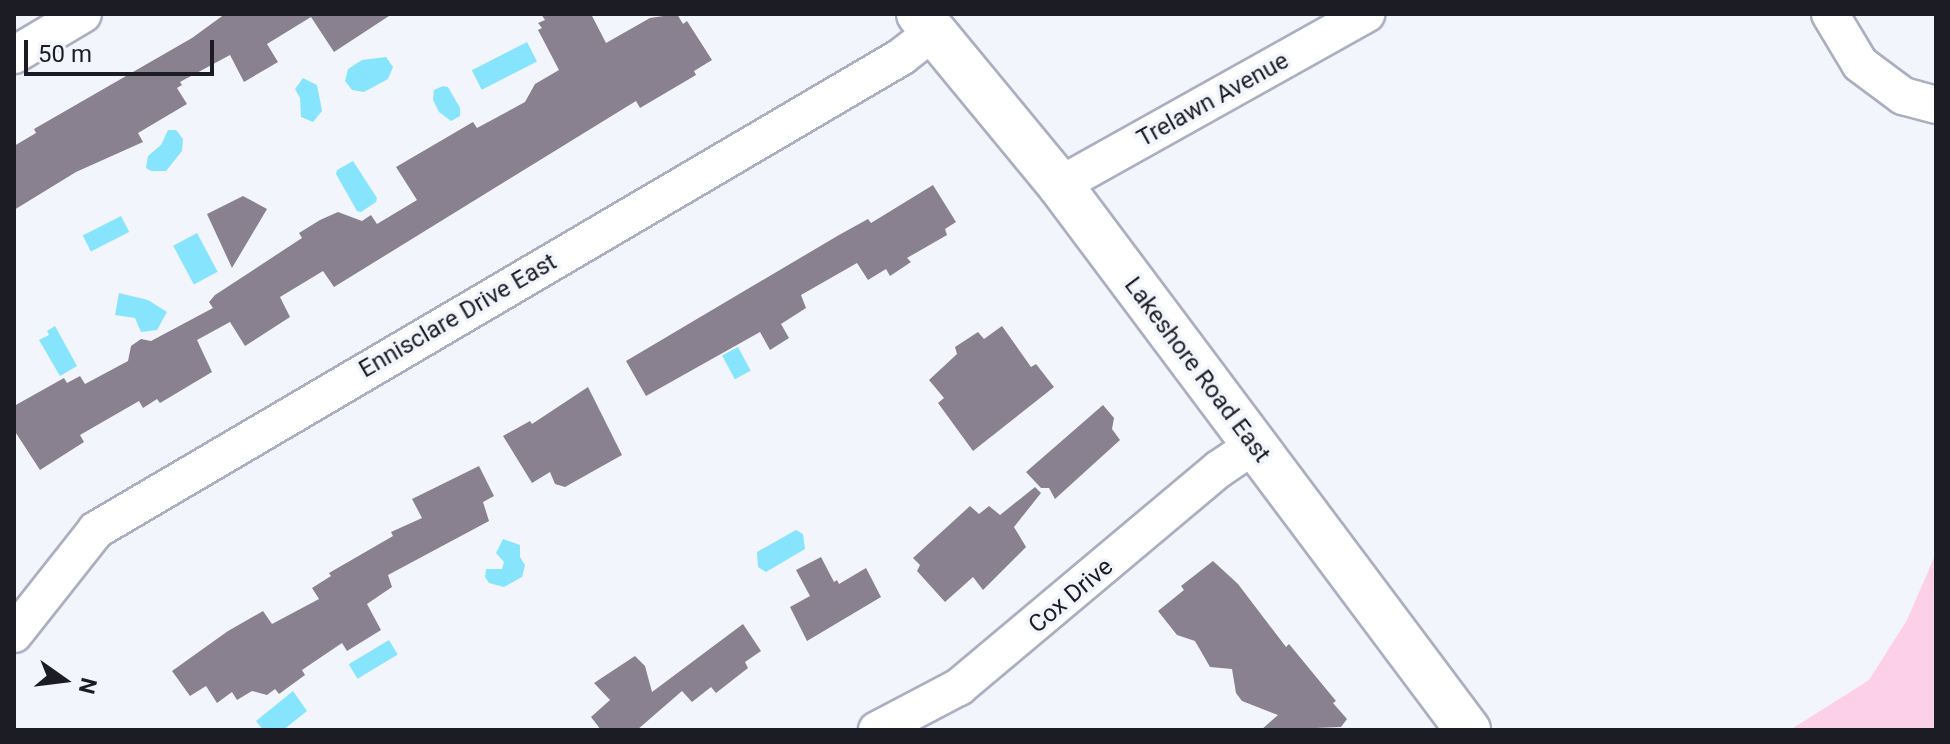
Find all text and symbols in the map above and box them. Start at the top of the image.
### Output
scale bar [28,24,218,74]
text: 50 m [38,40,92,68]
street label: Trelawn Avenue [1132,47,1294,153]
street label: Ennisclare Drive East [354,248,562,384]
street label: Lakeshore Road East [1118,272,1276,468]
street label: Cox Drive [1023,553,1119,639]
north arrow [24,640,104,720]
text: N [74,675,102,696]

